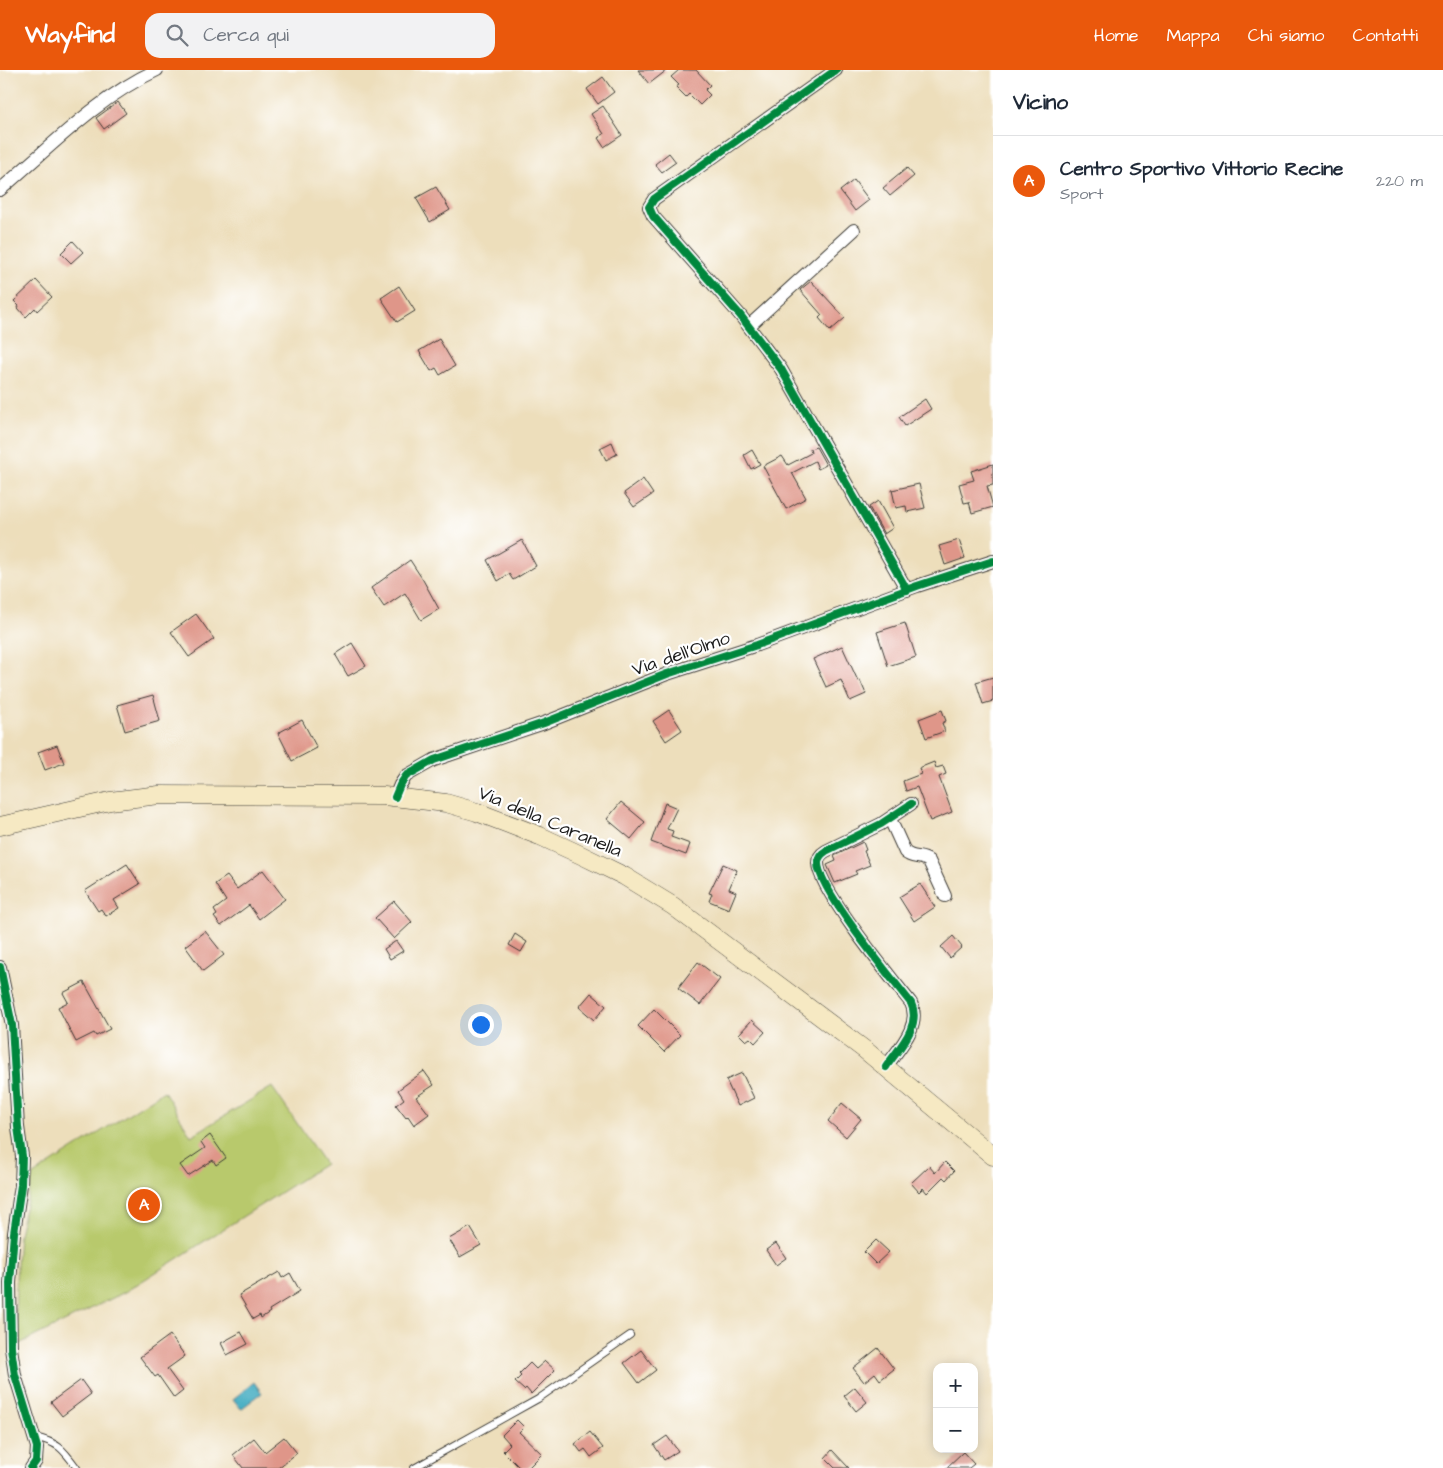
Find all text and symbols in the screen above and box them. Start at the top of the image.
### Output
search box [145,13,495,58]
text: Wayfind [25,18,115,52]
icon: search [163,21,191,49]
text: Cerca qui [203,22,289,49]
text: Home [1094,23,1139,48]
text: Mappa [1167,23,1220,48]
text: Chi siamo [1248,23,1324,48]
text: Contatti [1352,23,1418,48]
text: Vicino [1013,88,1068,117]
text: Centro Sportivo Vittorio Recine [1060,156,1343,183]
text: A [1024,170,1034,192]
text: 220 m [1376,170,1423,192]
text: Sport [1060,183,1103,205]
street label: Via dell'Olmo [628,624,734,683]
street label: Via della Caranella [474,779,626,865]
your location [468,1012,494,1038]
pin: A [128,1186,160,1224]
map controls [933,1363,978,1453]
button: + [933,1363,978,1408]
button: − [933,1408,978,1453]

